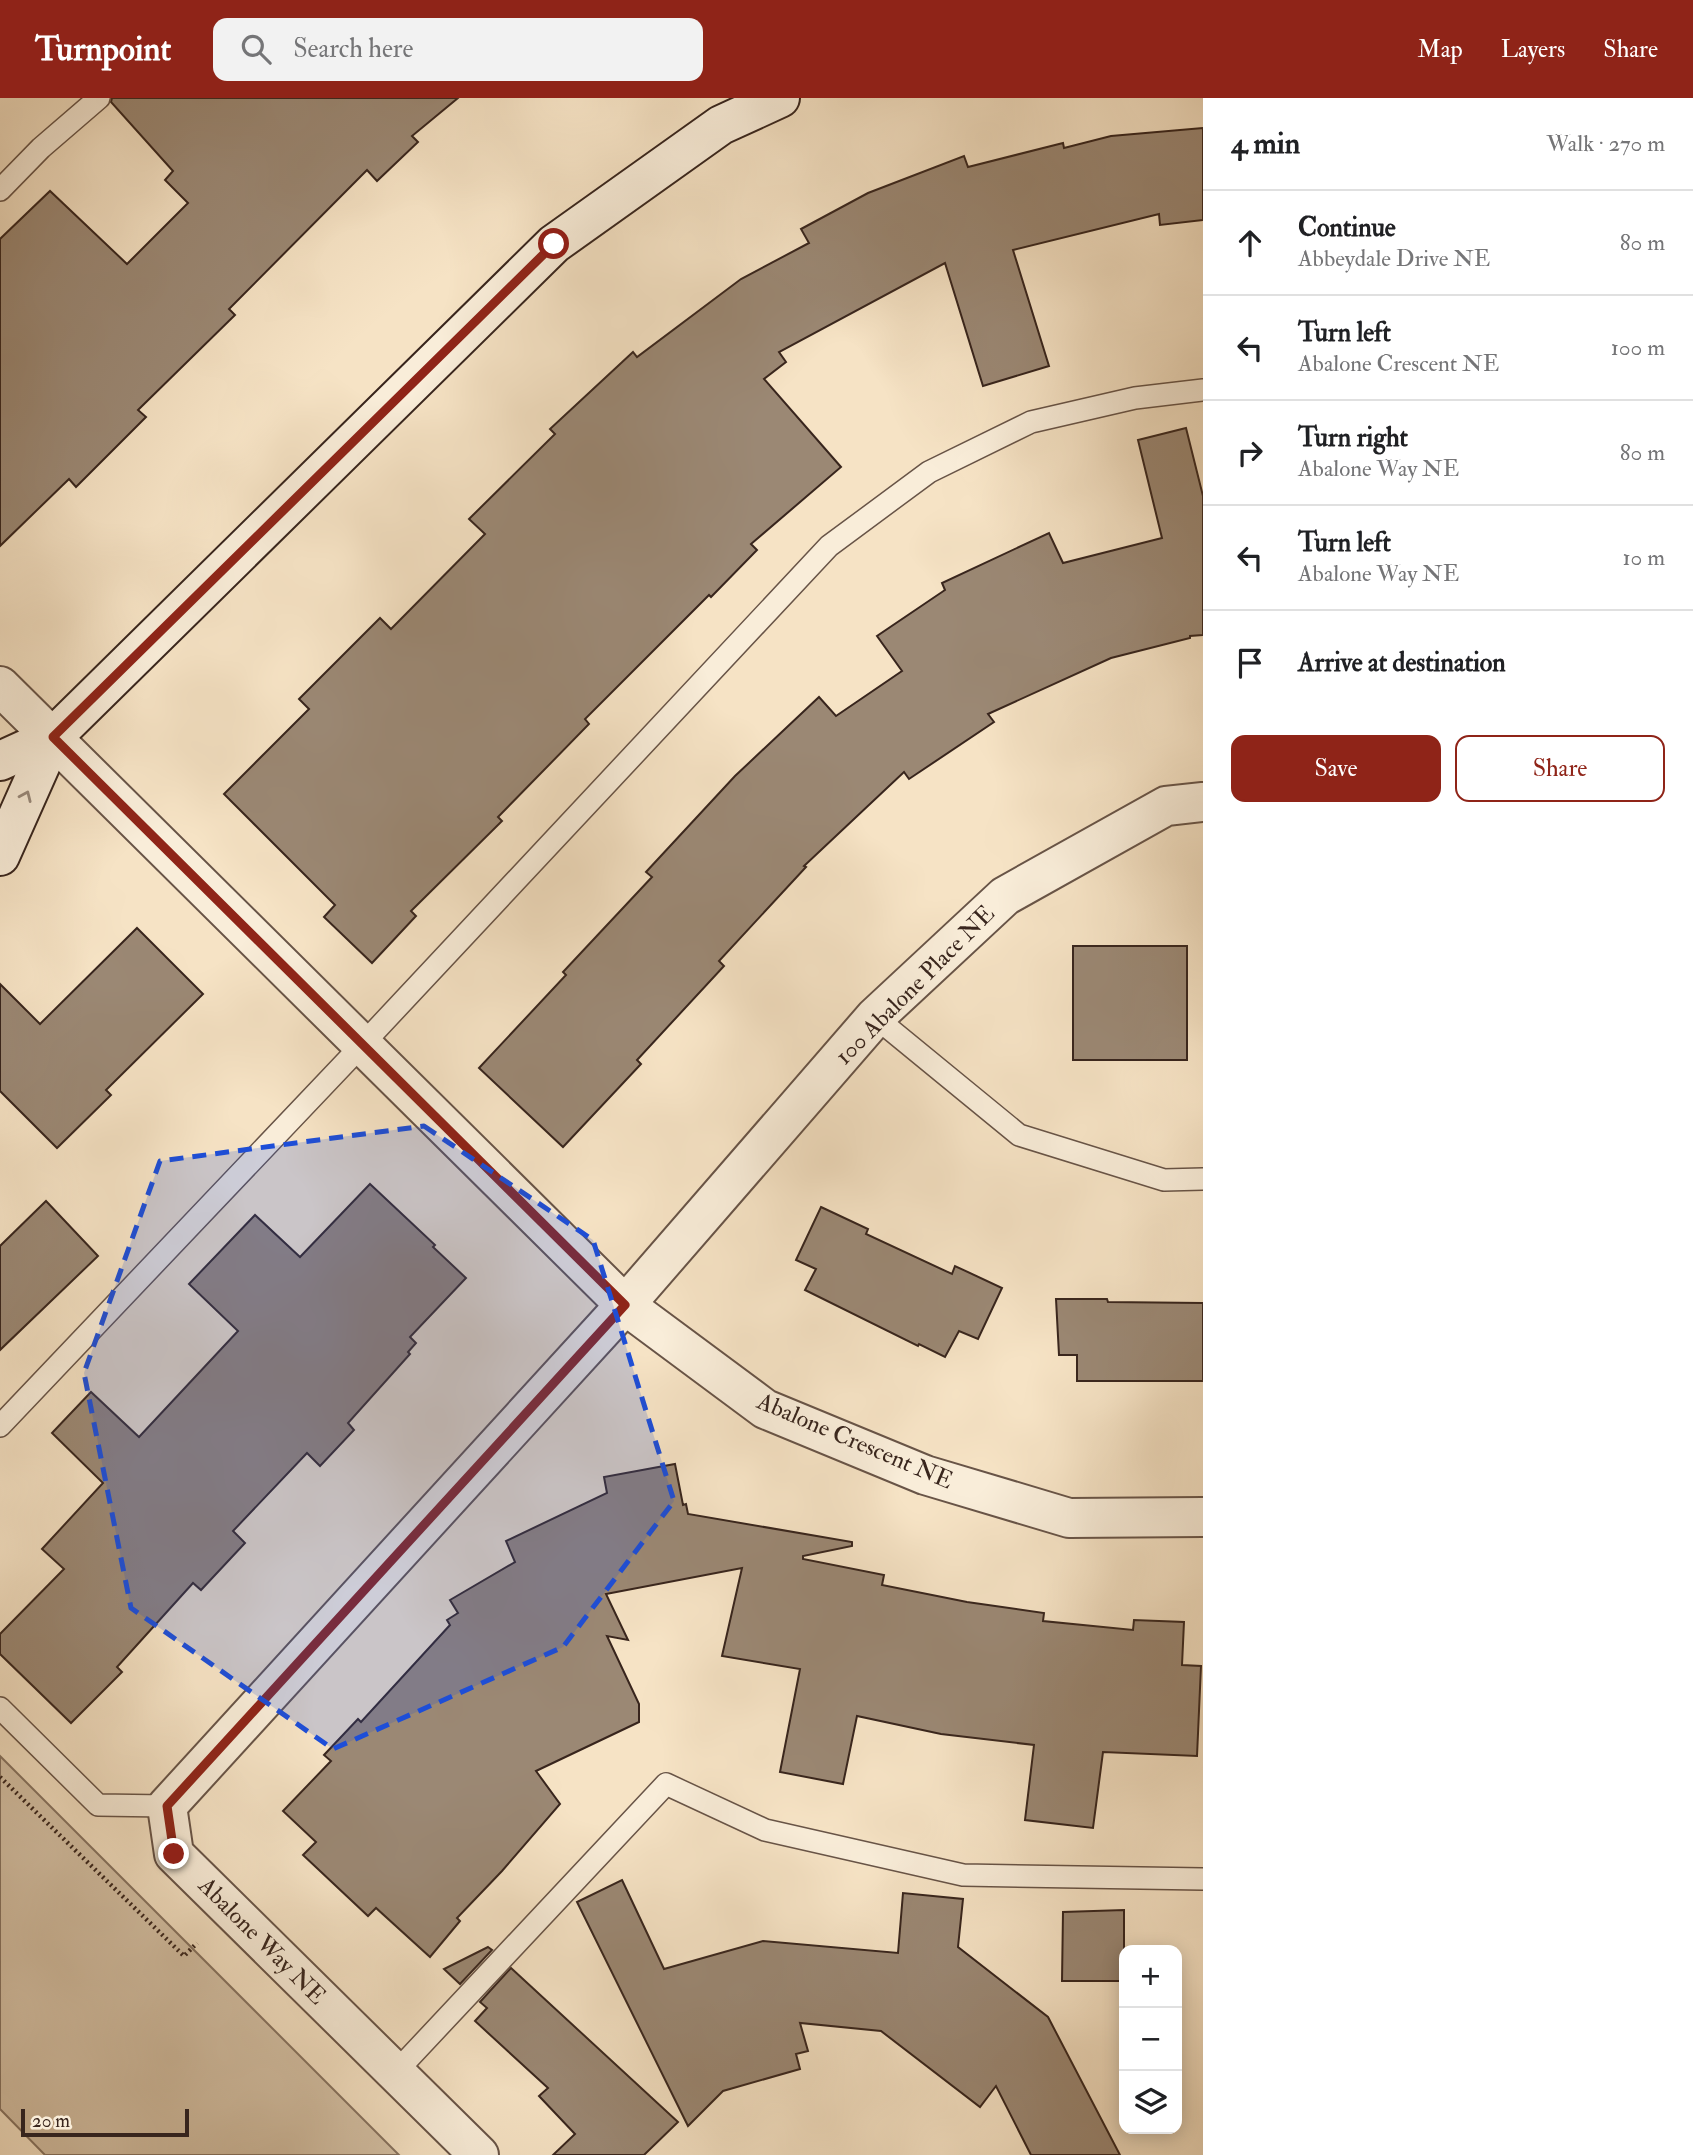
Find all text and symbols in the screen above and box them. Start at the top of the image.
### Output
search box [213,18,703,81]
text: Turnpoint [35,29,171,70]
icon: search [237,30,275,68]
text: Search here [293,33,413,65]
text: Map [1418,34,1463,65]
text: Layers [1501,34,1565,65]
text: Share [1603,34,1658,65]
text: 4 min [1231,125,1300,162]
text: Walk · 270 m [1546,129,1665,158]
text: Continue [1298,212,1396,244]
icon: ahead [1231,224,1269,262]
route start [538,228,569,259]
text: 80 m [1620,228,1665,257]
text: Abbeydale Drive NE [1298,244,1490,273]
text: Turn left [1298,317,1391,349]
icon: left [1231,329,1269,367]
text: 100 m [1611,333,1665,362]
text: Abalone Crescent NE [1298,349,1499,378]
text: Turn right [1298,422,1408,454]
icon: right [1231,434,1269,472]
text: 80 m [1620,438,1665,467]
text: Abalone Way NE [1298,454,1459,483]
text: Turn left [1298,527,1391,559]
icon: left [1231,539,1269,577]
text: 10 m [1622,543,1665,572]
text: Abalone Way NE [1298,559,1459,588]
icon: arrive [1231,644,1269,682]
text: Arrive at destination [1298,647,1506,679]
button: Save [1231,735,1441,802]
button: Share [1455,735,1665,802]
one-way arrow [18,791,32,803]
street label: 100 Abalone Place NE [829,899,1001,1071]
street label: Abalone Crescent NE [751,1385,958,1496]
route end [158,1838,189,1869]
street label: Abalone Way NE [191,1870,332,2011]
map controls [1119,1945,1182,2134]
button: + [1119,1945,1182,2008]
button: − [1119,2008,1182,2071]
button: layers [1119,2071,1182,2134]
scale bar [21,2106,189,2138]
text: 20 m [32,2109,70,2133]

